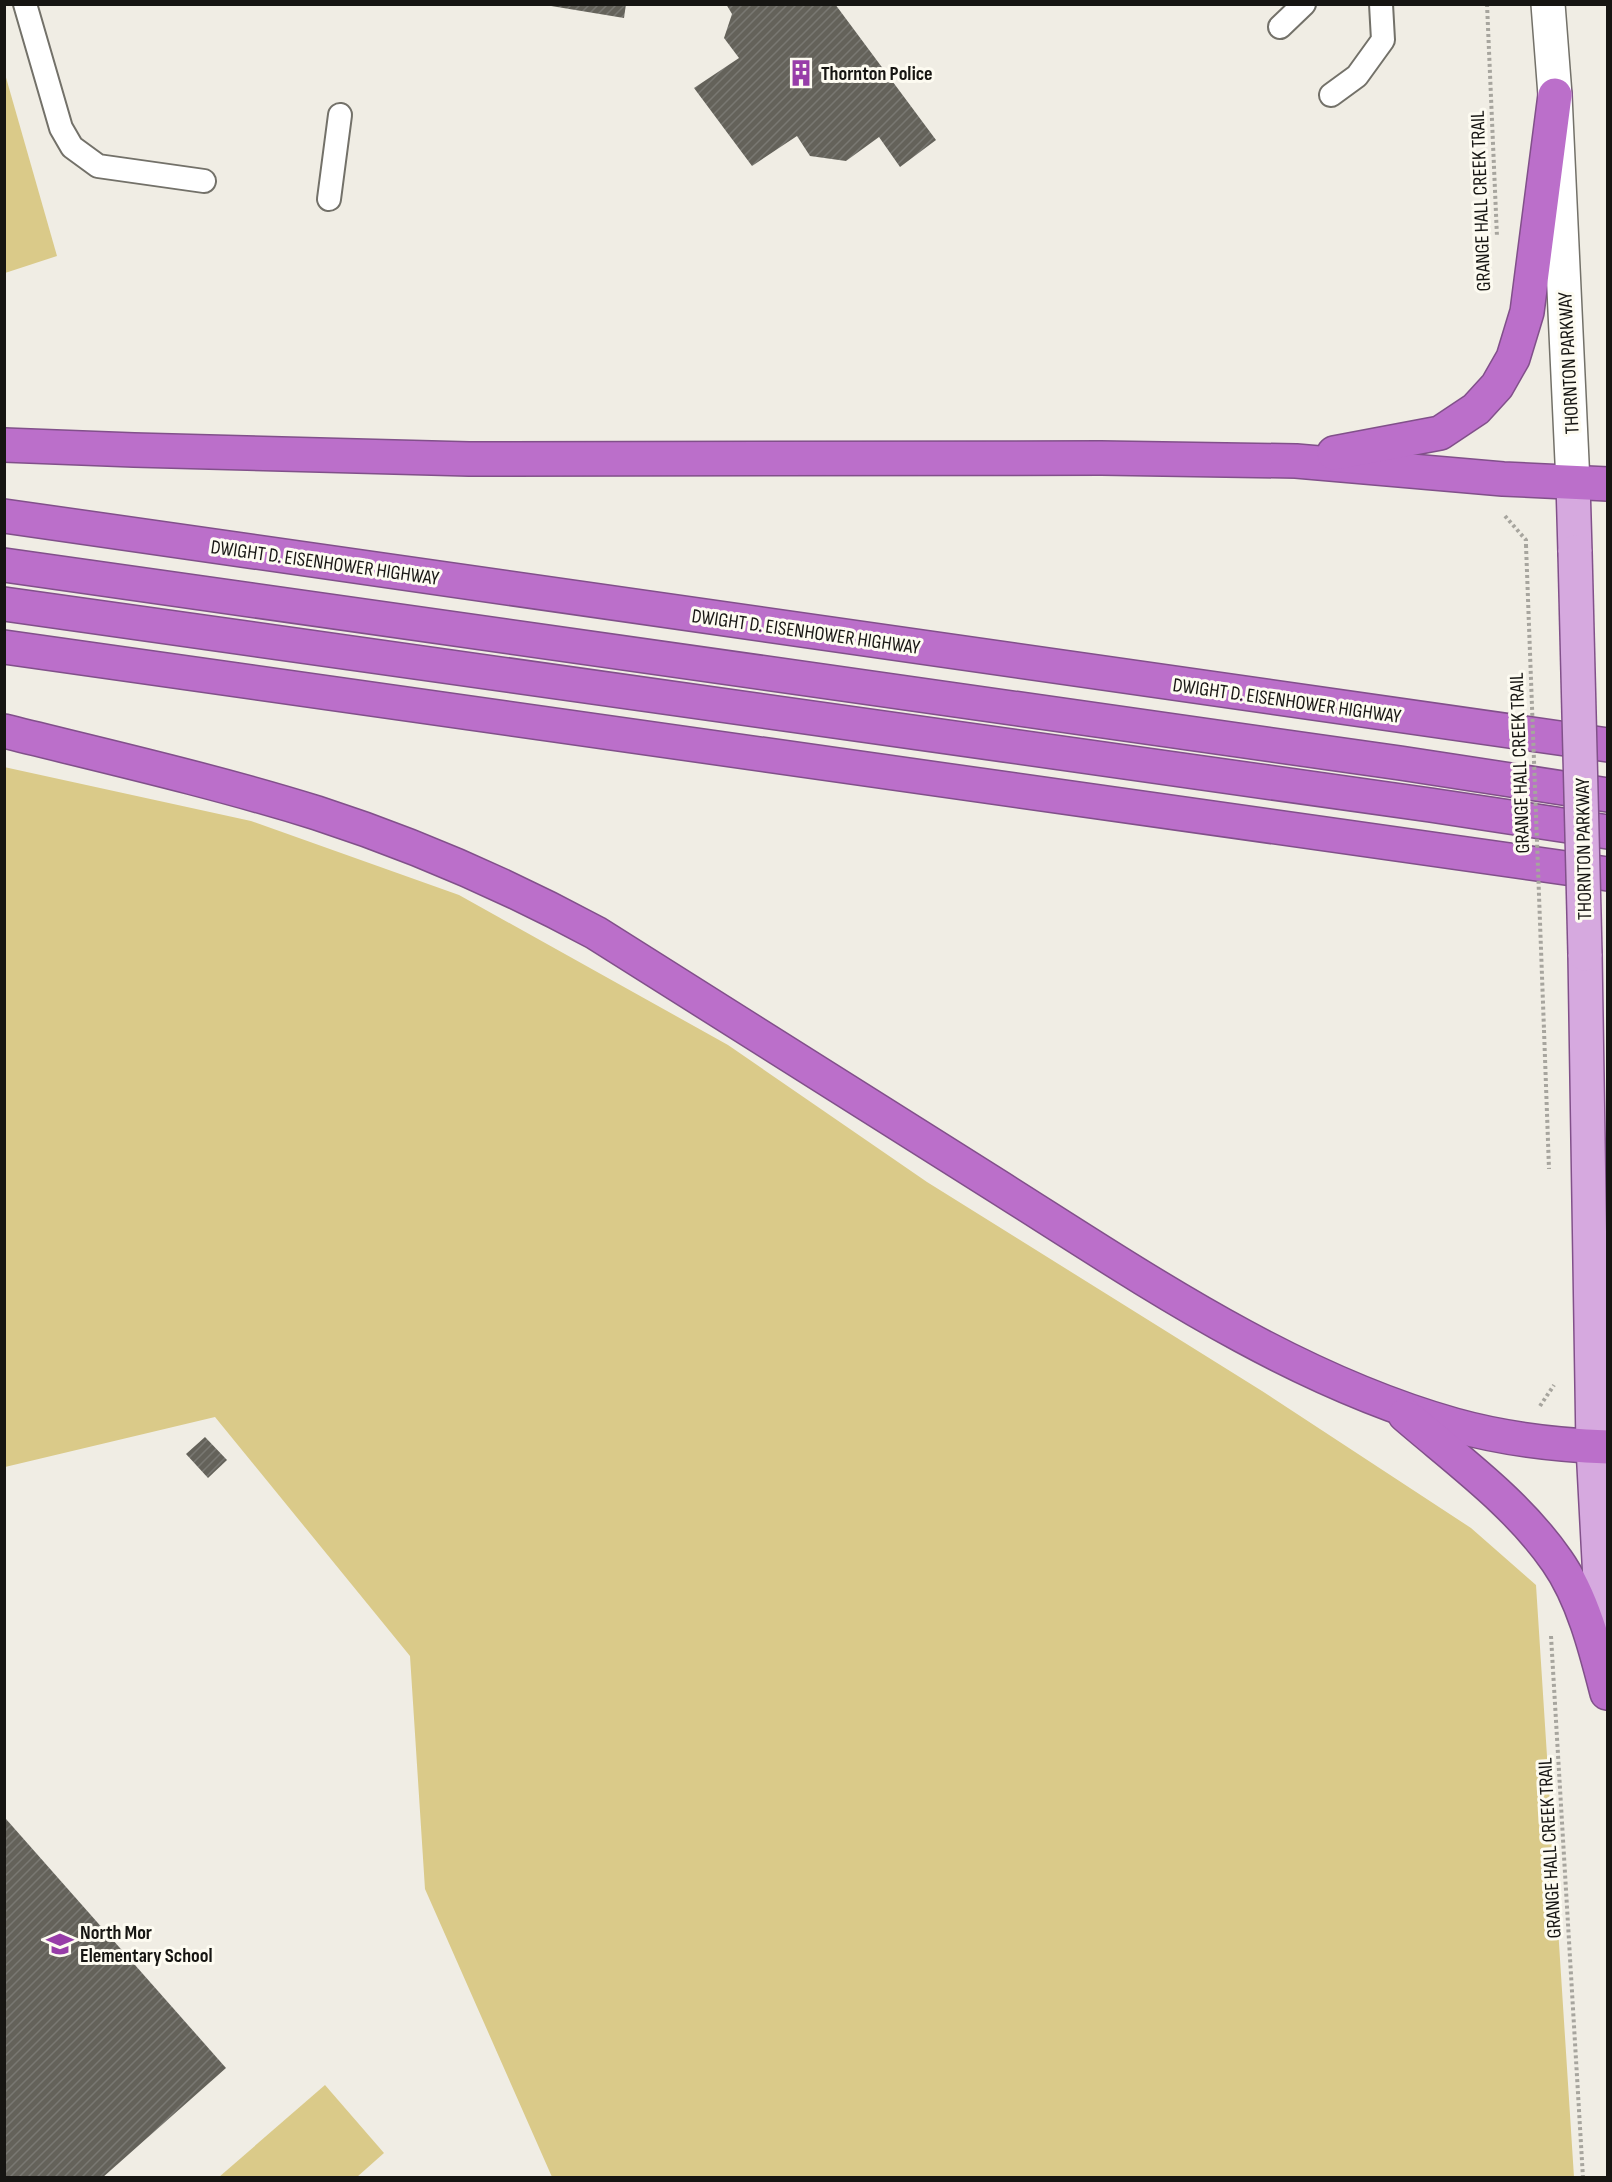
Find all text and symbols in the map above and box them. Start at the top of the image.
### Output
building icon: Thornton Police [786,58,816,88]
place label: Thornton Police [821,62,933,86]
street label: GRANGE HALL CREEK TRAIL [1466,110,1496,292]
street label: THORNTON PARKWAY [1553,291,1585,435]
street label: DWIGHT D. EISENHOWER HIGHWAY [209,535,441,591]
street label: DWIGHT D. EISENHOWER HIGHWAY [690,604,922,660]
street label: GRANGE HALL CREEK TRAIL [1505,672,1535,854]
street label: DWIGHT D. EISENHOWER HIGHWAY [1171,673,1403,729]
street label: THORNTON PARKWAY [1571,777,1597,920]
street label: GRANGE HALL CREEK TRAIL [1533,1756,1567,1939]
place label: North Mor Elementary School [80,1921,213,1968]
school or university icon: North Mor Elementary School [45,1929,75,1959]

